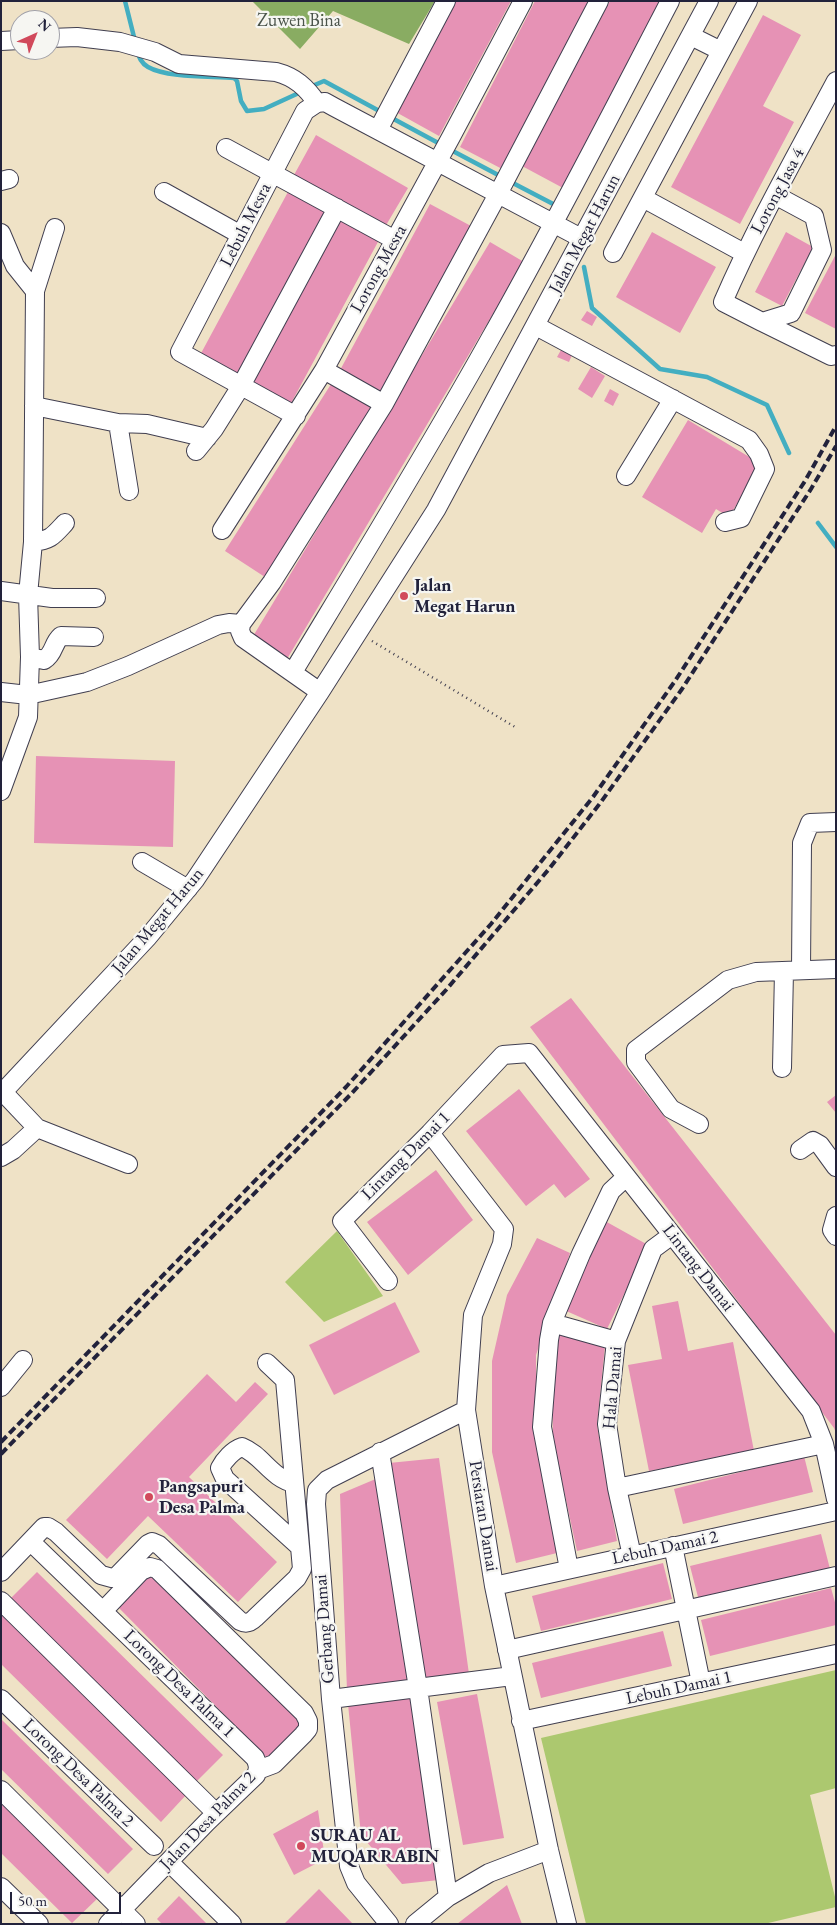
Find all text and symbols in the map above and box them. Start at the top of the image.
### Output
north arrow [10,10,60,60]
park label: Zuwen Bina [257,10,341,32]
text: N [34,15,55,35]
street label: Lorong Jasa 4 [746,145,810,237]
street label: Jalan Megat Harun [545,171,625,297]
street label: Lebuh Mesra [216,180,276,270]
street label: Lorong Mesra [346,221,412,317]
place label: Jalan Megat Harun [414,575,515,618]
marker: Jalan Megat Harun [398,590,410,602]
street label: Jalan Megat Harun [107,864,209,978]
street label: Lintang Damai 1 [357,1107,455,1205]
street label: Lintang Damai [657,1220,739,1316]
street label: Hala Damai [599,1346,627,1430]
street label: Persiaran Damai [464,1459,502,1573]
place label: Pangsapuri Desa Palma [159,1476,245,1518]
marker: Pangsapuri Desa Palma [143,1491,155,1503]
street label: Lebuh Damai 2 [610,1526,720,1570]
street label: Gerbang Damai [310,1574,340,1684]
street label: Lorong Desa Palma 1 [119,1625,239,1743]
street label: Lebuh Damai 1 [624,1666,734,1710]
street label: Lorong Desa Palma 2 [18,1714,138,1832]
street label: Jalan Desa Palma 2 [155,1767,261,1875]
place label: SURAU AL MUQARRABIN [311,1825,439,1868]
marker: SURAU AL MUQARRABIN [295,1840,307,1852]
scale bar [12,1882,124,1914]
text: 50 m [18,1891,47,1910]

